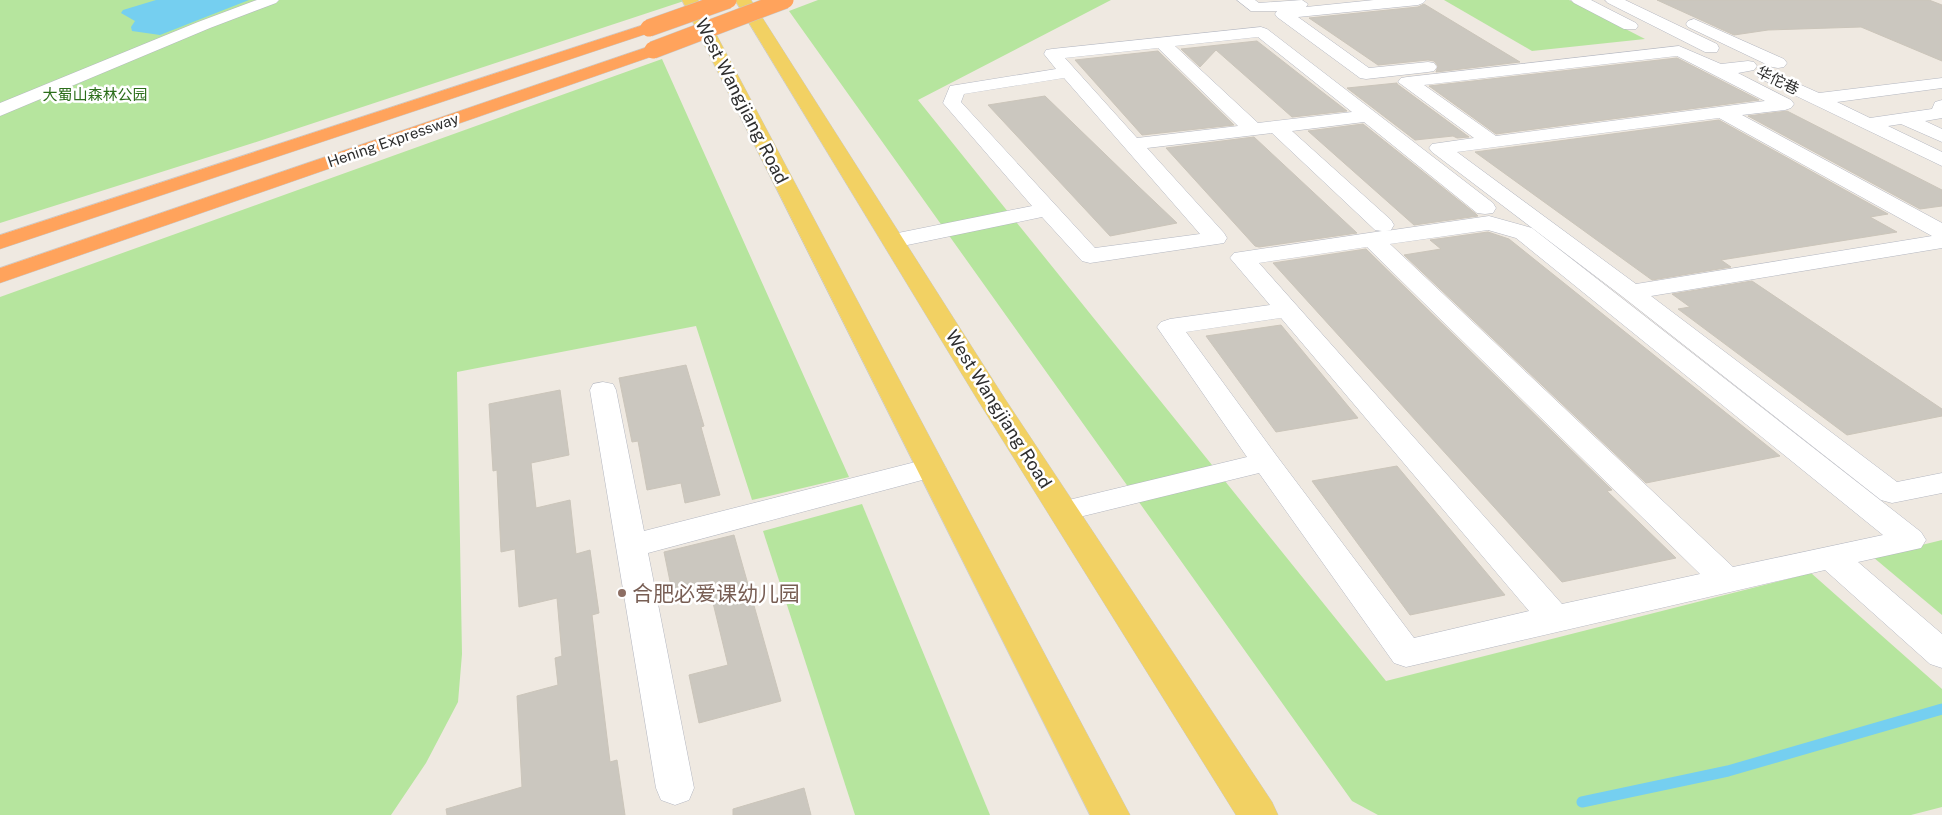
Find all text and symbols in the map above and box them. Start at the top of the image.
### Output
street label: West Wangjiang Road [691,15,793,187]
street label: 华佗巷 [1754,62,1802,98]
park label: 大蜀山森林公园 [42,86,148,103]
street label: Hening Expressway [325,110,461,170]
street label: West Wangjiang Road [942,326,1056,492]
place label: 合肥必爱课幼儿园 [632,581,800,606]
marker: 合肥必爱课幼儿园 [616,587,628,599]

